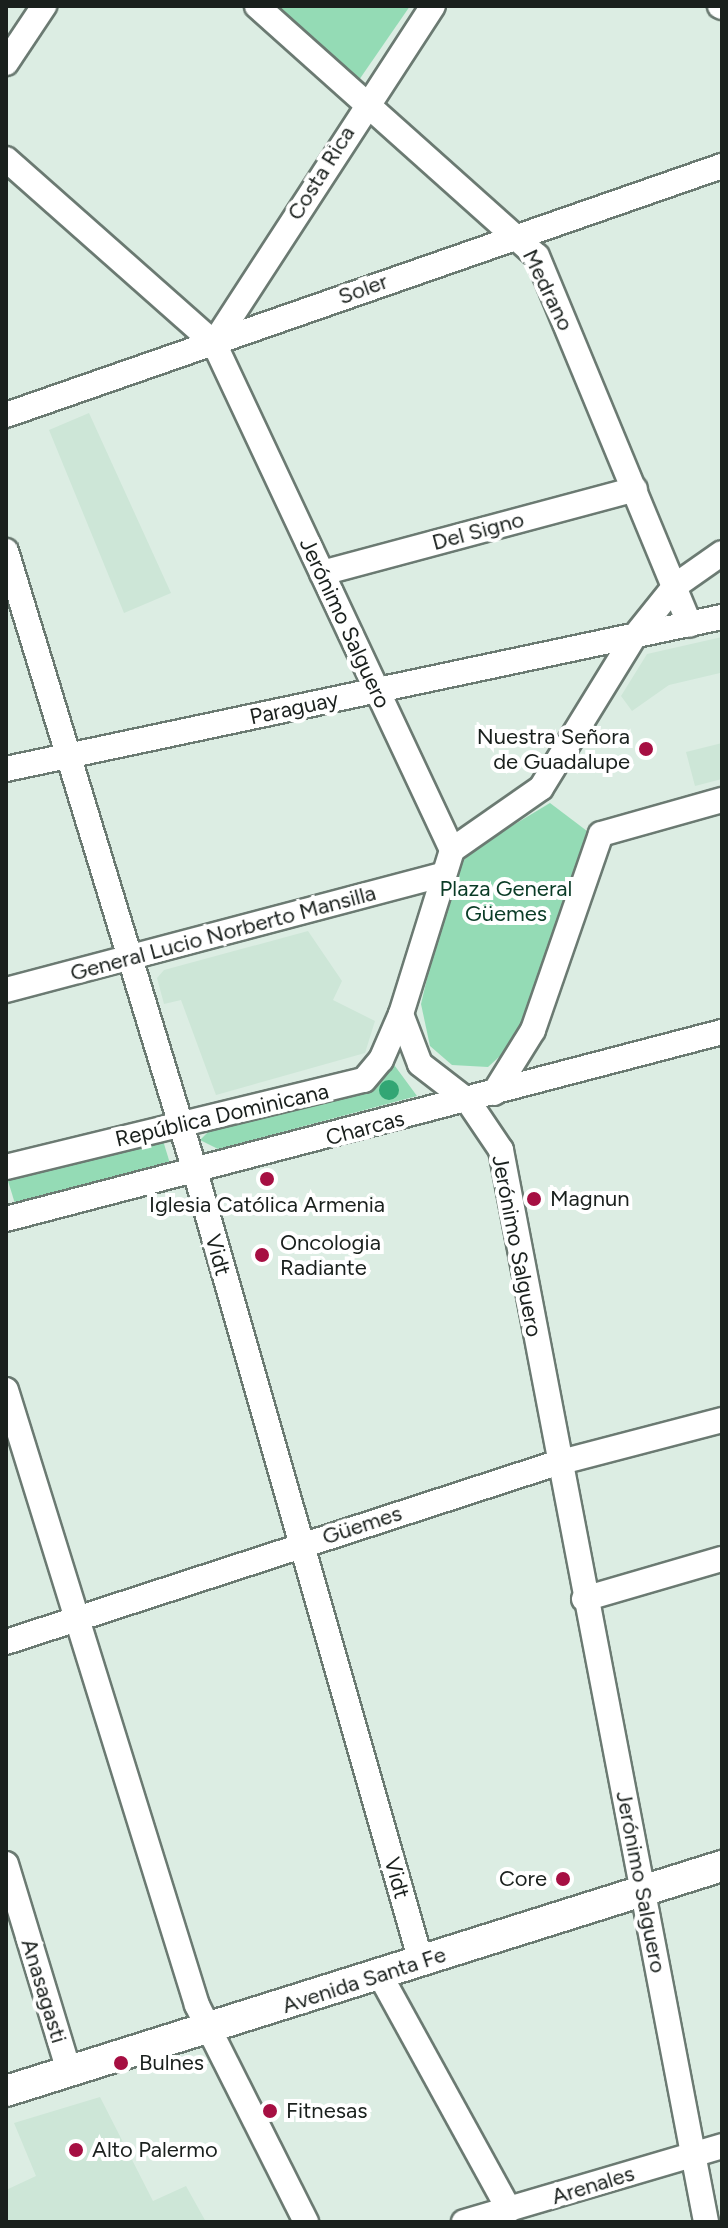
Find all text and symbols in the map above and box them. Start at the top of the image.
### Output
street label: Costa Rica [282,121,360,225]
street label: Medrano [517,245,579,335]
street label: Soler [335,268,391,310]
street label: Del Signo [429,506,527,556]
street label: Jerónimo Salguero [294,534,396,712]
street label: Paraguay [247,686,341,730]
place label: Nuestra Señora de Guadalupe [477,723,630,774]
marker: Nuestra Señora de Guadalupe [637,740,655,758]
park label: Plaza General Güemes [440,875,572,926]
street label: General Lucio Norberto Mansilla [67,879,379,987]
street label: República Dominicana [113,1078,331,1152]
street label: Charcas [323,1105,407,1151]
street label: Jerónimo Salguero [486,1153,548,1339]
marker: Iglesia Católica Armenia [258,1170,276,1188]
place label: Magnun [550,1186,630,1212]
marker: Magnun [525,1190,543,1208]
place label: Iglesia Católica Armenia [149,1192,385,1218]
place label: Oncologia Radiante [280,1229,381,1280]
street label: Vidt [200,1231,236,1279]
marker: Oncologia Radiante [251,1244,273,1266]
street label: Güemes [319,1500,405,1550]
street label: Jerónimo Salguero [610,1789,672,1975]
street label: Vidt [379,1854,415,1902]
place label: Core [499,1866,547,1892]
marker: Core [554,1870,572,1888]
street label: Anasagasti [16,1936,72,2046]
street label: Avenida Santa Fe [279,1941,449,2019]
place label: Bulnes [139,2050,204,2076]
marker: Bulnes [110,2052,132,2074]
place label: Fitnesas [286,2098,367,2124]
marker: Fitnesas [261,2102,279,2120]
place label: Alto Palermo [92,2137,218,2163]
marker: Alto Palermo [67,2141,85,2159]
street label: Arenales [549,2160,637,2210]

